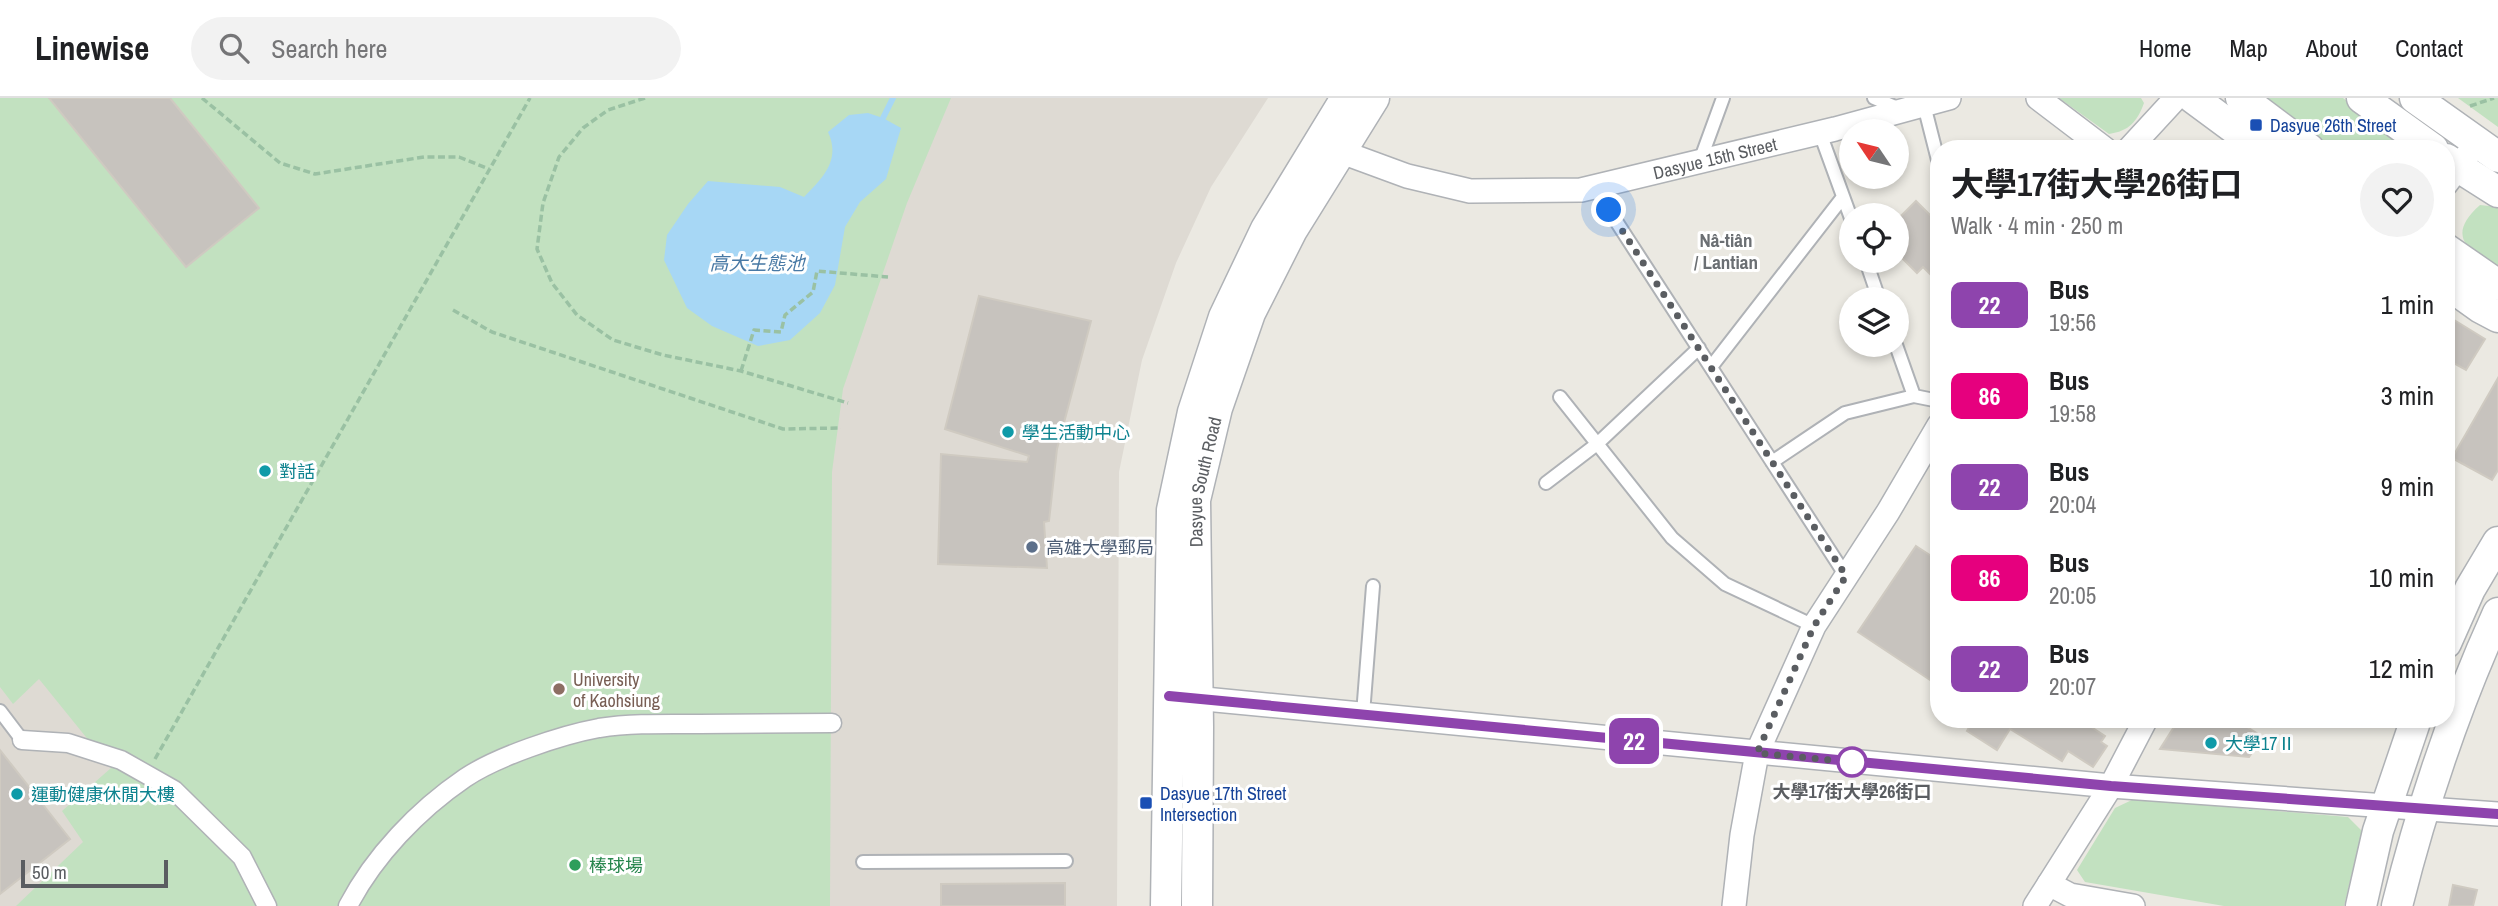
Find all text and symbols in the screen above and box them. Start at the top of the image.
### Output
search box [191,17,681,80]
text: Linewise [35,26,149,70]
icon: search [215,29,253,67]
text: Search here [271,31,387,66]
text: Home [2139,32,2191,64]
text: Map [2229,32,2268,64]
text: About [2306,32,2357,64]
text: Contact [2395,32,2463,64]
place label: Dasyue 26th Street [2270,113,2396,138]
marker: Dasyue 26th Street [2248,117,2264,133]
north arrow [1839,119,1909,189]
map controls [1839,119,1909,357]
street label: Dasyue 15th Street [1651,131,1779,185]
text: 大學17街大學26街口 [1951,162,2242,206]
button: heart [2360,163,2434,237]
your location [1591,192,1626,227]
button: locate [1839,203,1909,273]
text: Walk · 4 min · 250 m [1951,210,2123,241]
district label: Nâ-tiân / Lantian [1694,227,1758,275]
water label: 高大生態池 [709,250,806,276]
text: Bus [2049,272,2089,307]
button: layers [1839,287,1909,357]
text: 1 min [2381,287,2434,322]
text: 22 [1979,289,2000,321]
text: 19:56 [2049,307,2096,338]
text: Bus [2049,363,2089,398]
text: 3 min [2381,378,2434,413]
text: 86 [1979,380,2000,412]
text: 19:58 [2049,398,2096,429]
street label: Dasyue South Road [1182,414,1227,547]
place label: 學生活動中心 [1022,420,1130,445]
marker: 學生活動中心 [1000,424,1016,440]
text: Bus [2049,454,2089,489]
place label: 對話 [279,459,315,484]
marker: 對話 [257,463,273,479]
text: 9 min [2381,469,2434,504]
text: 22 [1979,471,2000,503]
text: 20:04 [2049,489,2096,520]
place label: 高雄大學郵局 [1046,535,1154,560]
marker: 高雄大學郵局 [1024,539,1040,555]
text: Bus [2049,545,2089,580]
text: 10 min [2369,560,2434,595]
text: 86 [1979,562,2000,594]
text: 20:05 [2049,580,2096,611]
text: Bus [2049,636,2089,671]
text: 12 min [2369,651,2434,686]
text: 22 [1979,653,2000,685]
place label: University of Kaohsiung [573,667,661,713]
text: 20:07 [2049,671,2096,702]
marker: University of Kaohsiung [551,681,567,697]
line badge: 22 [1602,718,1666,764]
text: 22 [1623,725,1645,757]
place label: 大學17Ⅱ [2225,731,2295,756]
marker: 大學17Ⅱ [2203,735,2219,751]
marker: 大學17街大學26街口 [1837,747,1867,777]
place label: 大學17街大學26街口 [1773,779,1931,804]
place label: Dasyue 17th Street Intersection [1160,781,1286,827]
place label: 運動健康休閒大樓 [31,782,175,807]
marker: 運動健康休閒大樓 [9,786,25,802]
marker: Dasyue 17th Street Intersection [1138,795,1154,811]
place label: 棒球場 [589,853,643,878]
scale bar [21,857,168,889]
marker: 棒球場 [567,857,583,873]
text: 50 m [32,859,67,885]

